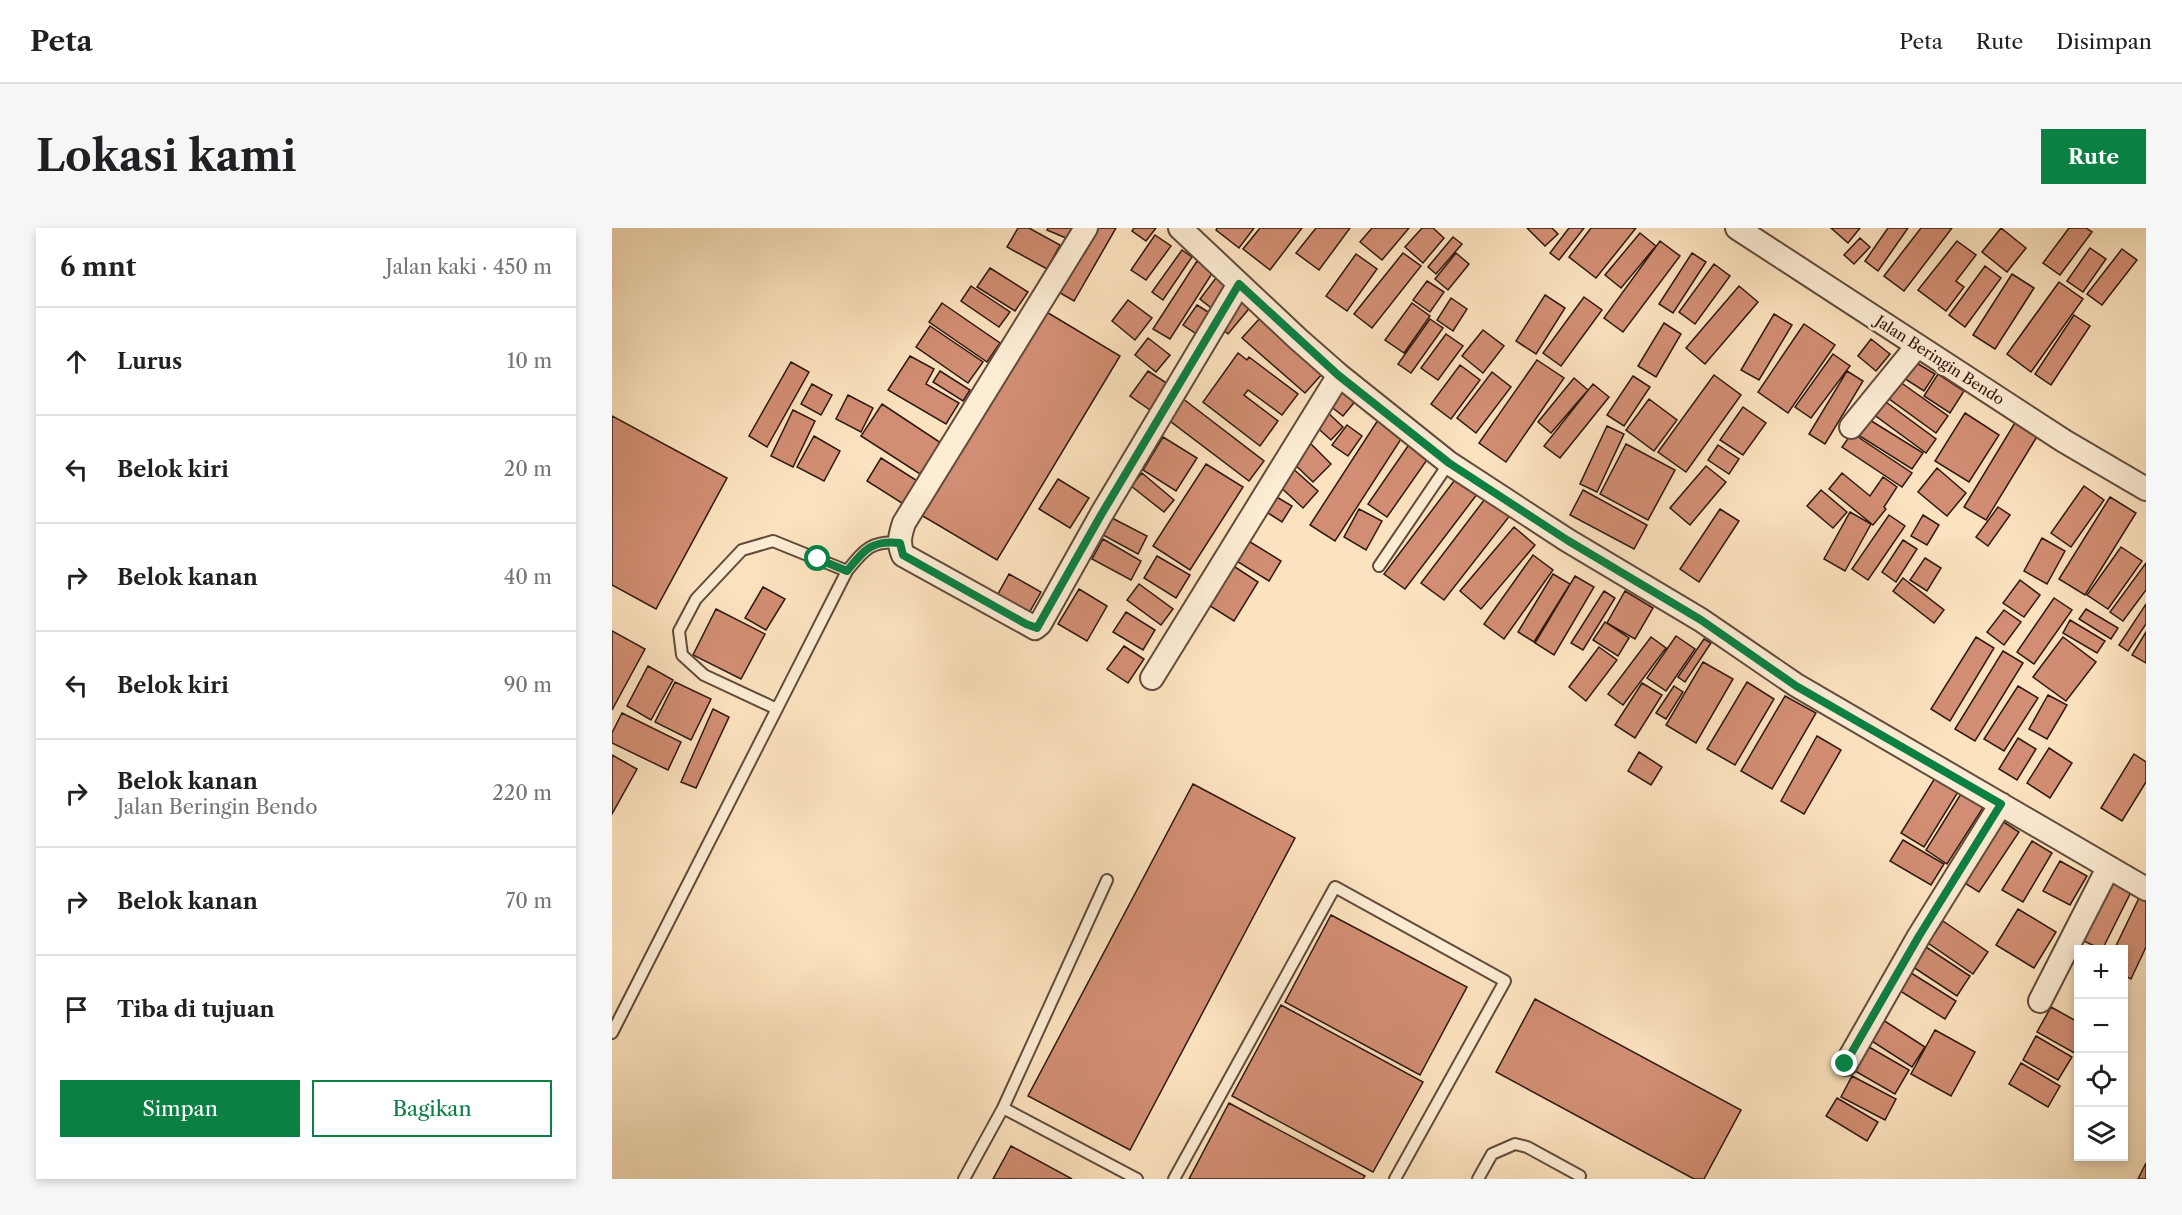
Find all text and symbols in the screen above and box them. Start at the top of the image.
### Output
text: Peta [30,24,93,58]
text: Peta [1899,29,1943,54]
text: Rute [1976,29,2023,54]
text: Disimpan [2056,29,2152,54]
button: Rute [2041,129,2146,184]
text: Lokasi kami [36,130,297,182]
text: 6 mnt [60,251,136,283]
text: Jalan kaki · 450 m [386,255,552,279]
street label: Jalan Beringin Bendo [1870,310,2008,409]
icon: ahead [60,345,93,378]
text: Lurus [117,348,182,375]
text: 10 m [507,349,552,373]
icon: left [60,453,93,486]
text: Belok kiri [117,456,229,483]
text: 20 m [504,457,552,481]
route start [804,545,830,571]
icon: right [60,561,93,594]
text: Belok kanan [117,564,258,591]
text: 40 m [504,565,552,589]
icon: left [60,669,93,702]
text: Belok kiri [117,672,229,699]
text: 90 m [504,673,552,697]
text: Belok kanan [117,768,258,795]
icon: right [60,777,93,810]
text: 220 m [492,781,552,805]
text: Jalan Beringin Bendo [117,795,318,819]
icon: right [60,885,93,918]
text: Belok kanan [117,888,258,915]
text: 70 m [506,889,552,913]
map controls [2074,945,2128,1161]
button: + [2074,945,2128,999]
icon: arrive [60,993,93,1026]
text: Tiba di tujuan [117,996,275,1023]
button: − [2074,999,2128,1053]
route end [1831,1050,1857,1076]
button: locate [2074,1053,2128,1107]
button: Simpan [60,1080,300,1137]
button: Bagikan [312,1080,552,1137]
button: layers [2074,1107,2128,1161]

